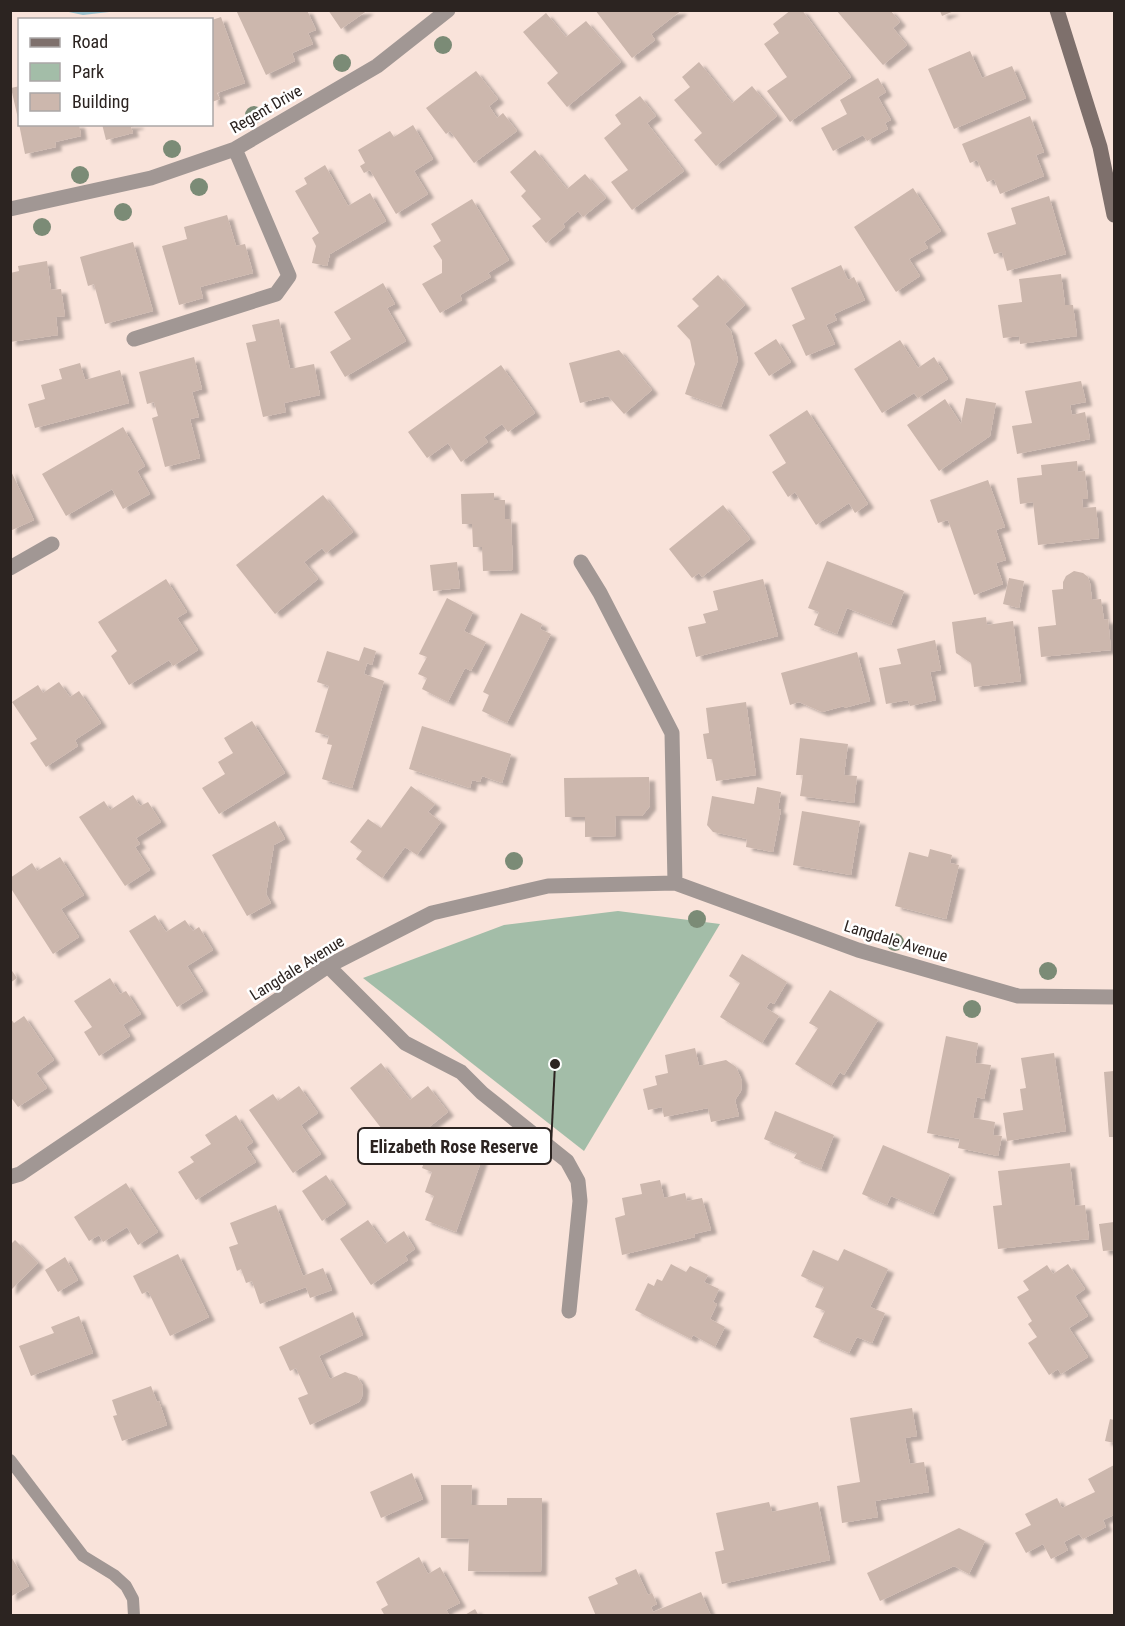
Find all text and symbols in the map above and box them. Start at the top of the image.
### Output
legend [18,18,213,126]
text: Road [72,31,108,52]
text: Park [72,61,104,82]
street label: Regent Drive [227,81,305,137]
text: Building [72,91,129,112]
street label: Langdale Avenue [842,916,950,966]
street label: Langdale Avenue [246,931,348,1005]
callout: Elizabeth Rose Reserve [358,1128,551,1164]
text: Elizabeth Rose Reserve [370,1136,539,1157]

